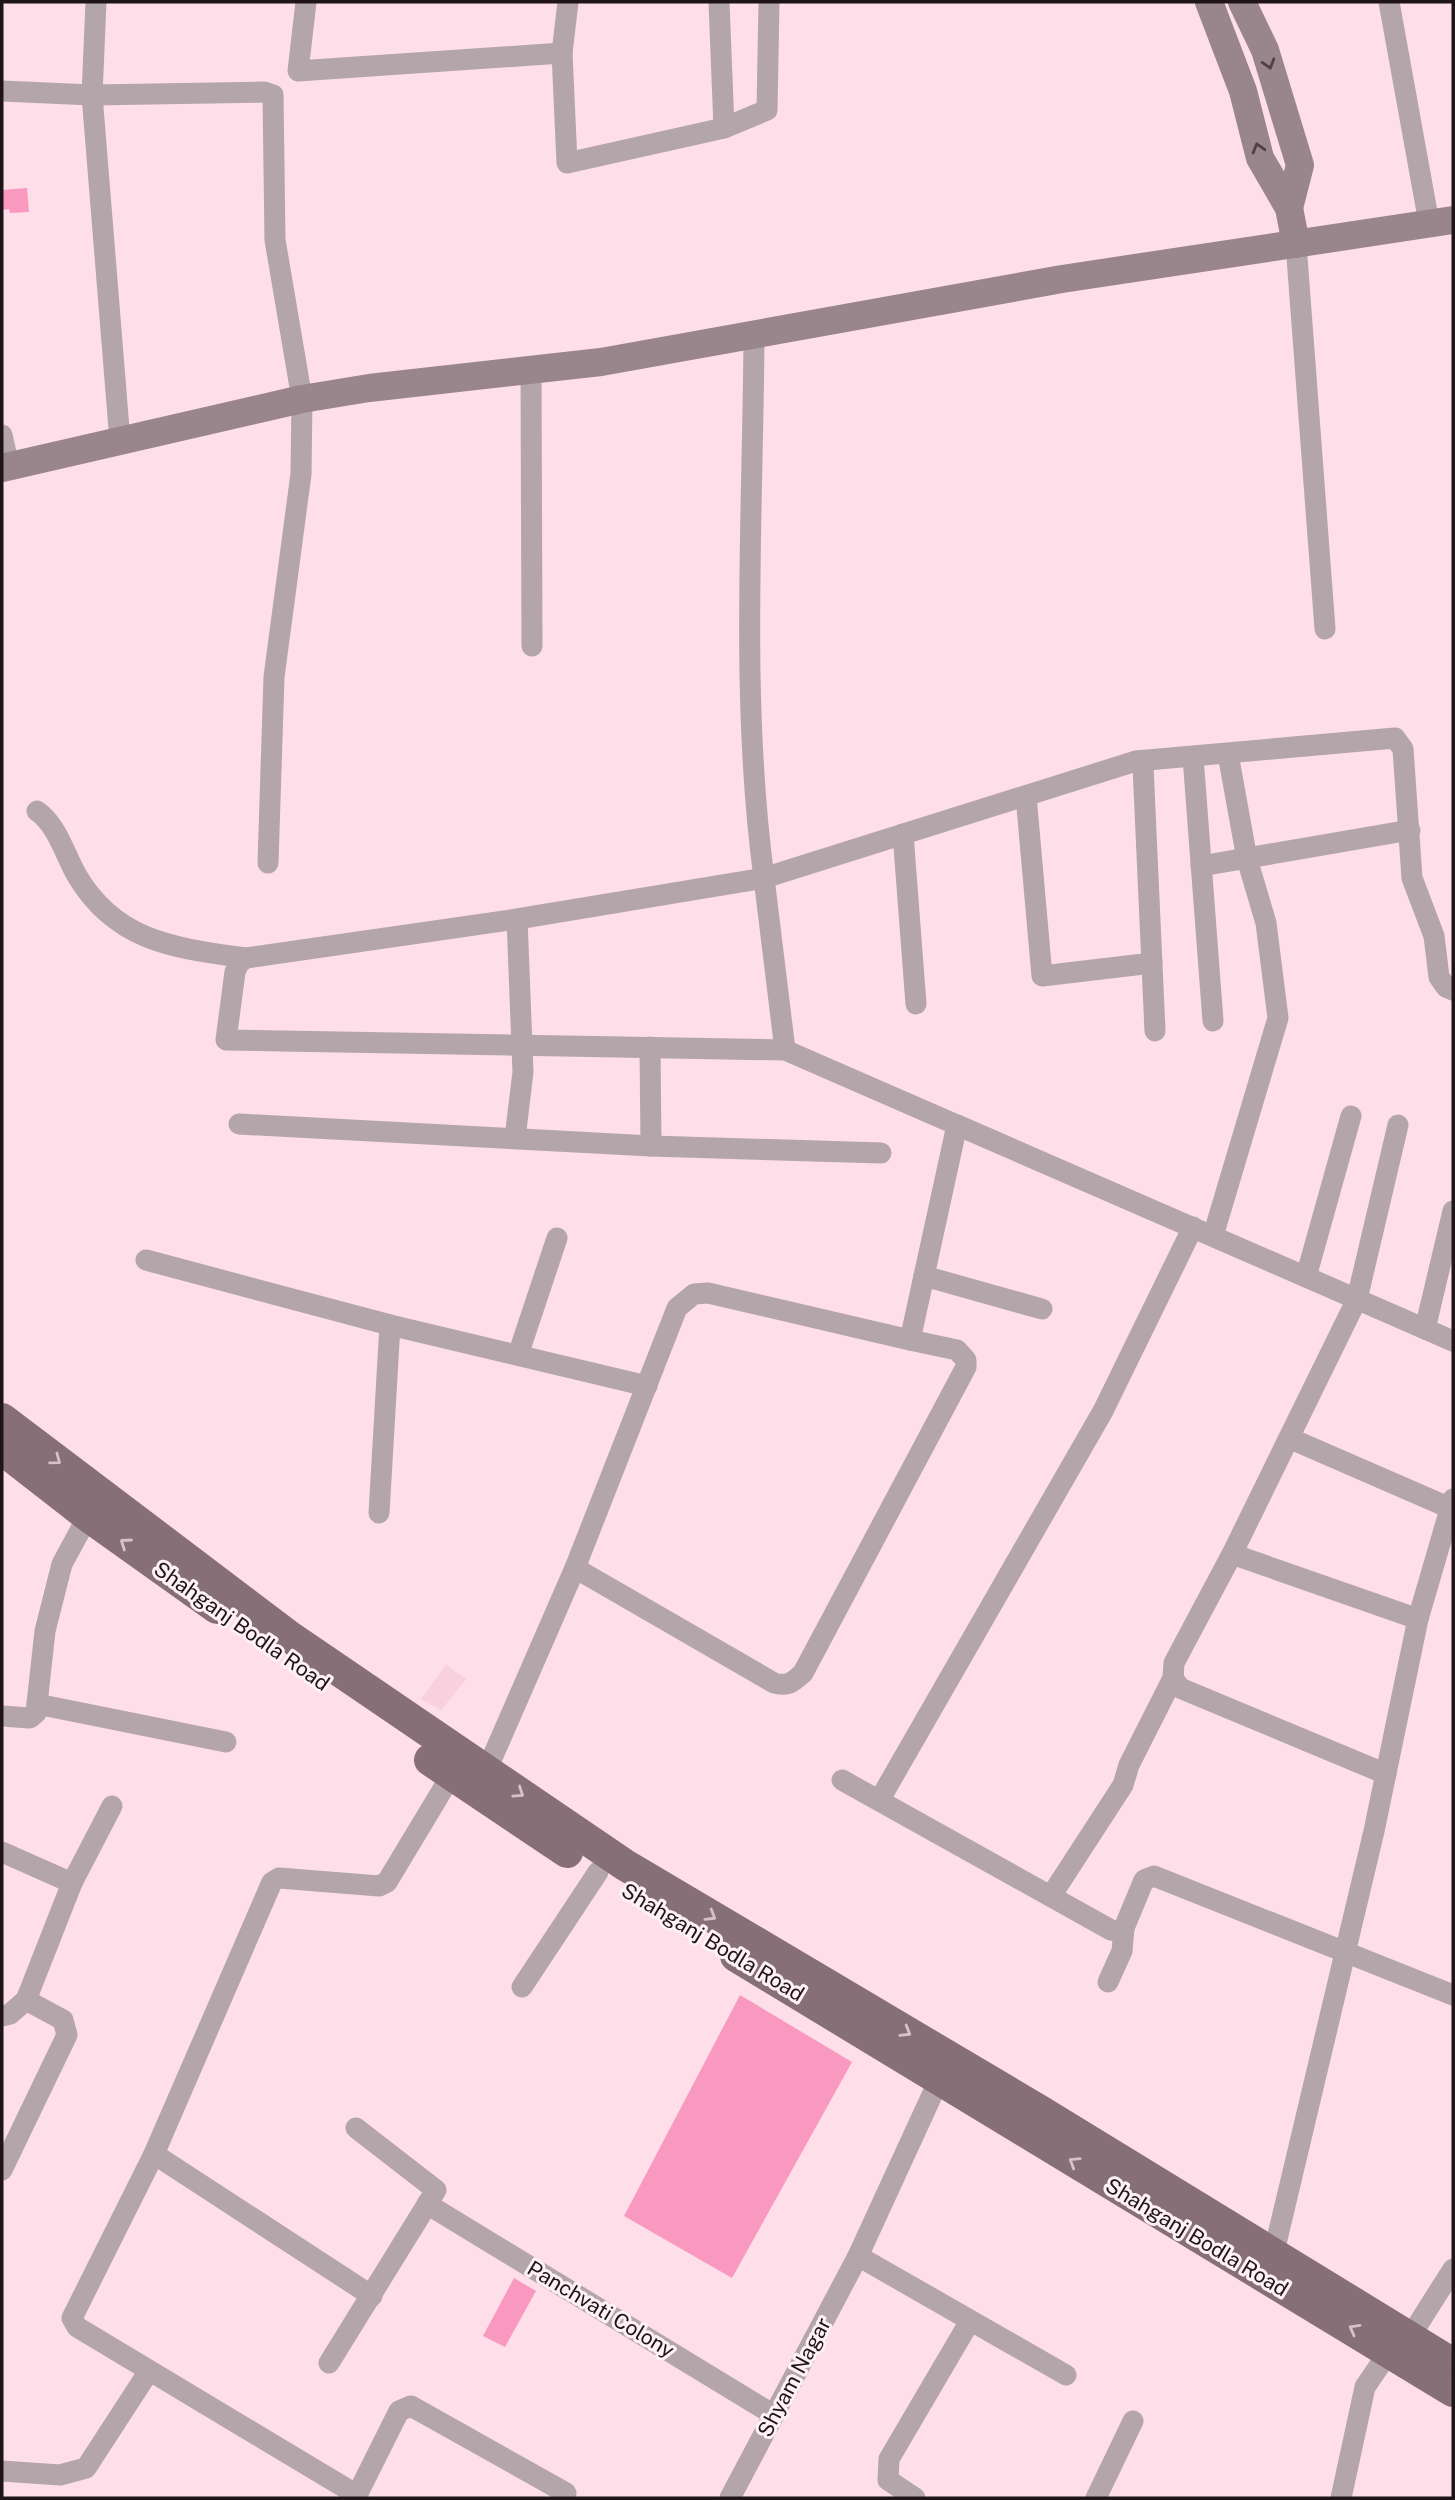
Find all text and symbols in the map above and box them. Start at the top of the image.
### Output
one-way arrow [1261,58,1276,70]
one-way arrow [1251,142,1266,154]
one-way arrow [48,1452,61,1465]
one-way arrow [120,1539,133,1551]
street label: Shahganj Bodla Road [149,1556,335,1696]
one-way arrow [511,1785,524,1798]
street label: Shahganj Bodla Road [617,1878,809,2006]
one-way arrow [703,1907,716,1920]
one-way arrow [899,2024,912,2037]
one-way arrow [1069,2158,1082,2171]
street label: Shahganj Bodla Road [1101,2173,1293,2301]
street label: Panchvati Colony [523,2255,679,2363]
street label: Shyam Nagar [752,2313,836,2441]
one-way arrow [1348,2324,1361,2337]

